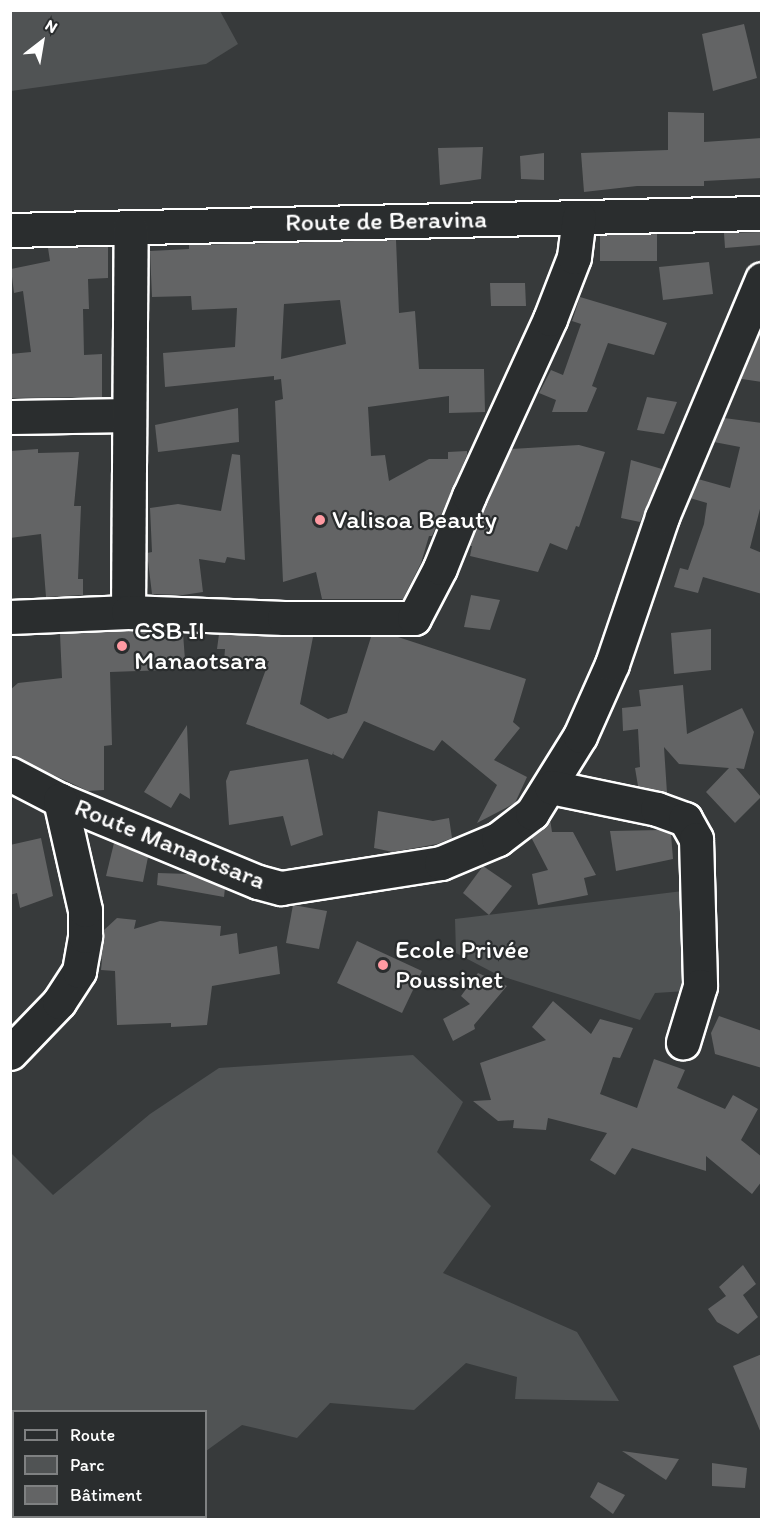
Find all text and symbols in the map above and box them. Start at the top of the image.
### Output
north arrow [12,12,72,72]
text: N [42,15,61,37]
street label: Route de Beravina [284,204,488,238]
place label: Valisoa Beauty [332,504,496,536]
marker: Valisoa Beauty [313,513,327,527]
place label: CSB II Manaotsara [134,615,267,676]
marker: CSB II Manaotsara [115,639,129,653]
street label: Route Manaotsara [70,791,270,897]
place label: Ecole Privée Poussinet [395,934,529,996]
marker: Ecole Privée Poussinet [376,958,390,972]
legend [12,1410,207,1518]
text: Route [70,1424,115,1446]
text: Parc [70,1454,104,1476]
text: Bâtiment [70,1484,142,1506]

